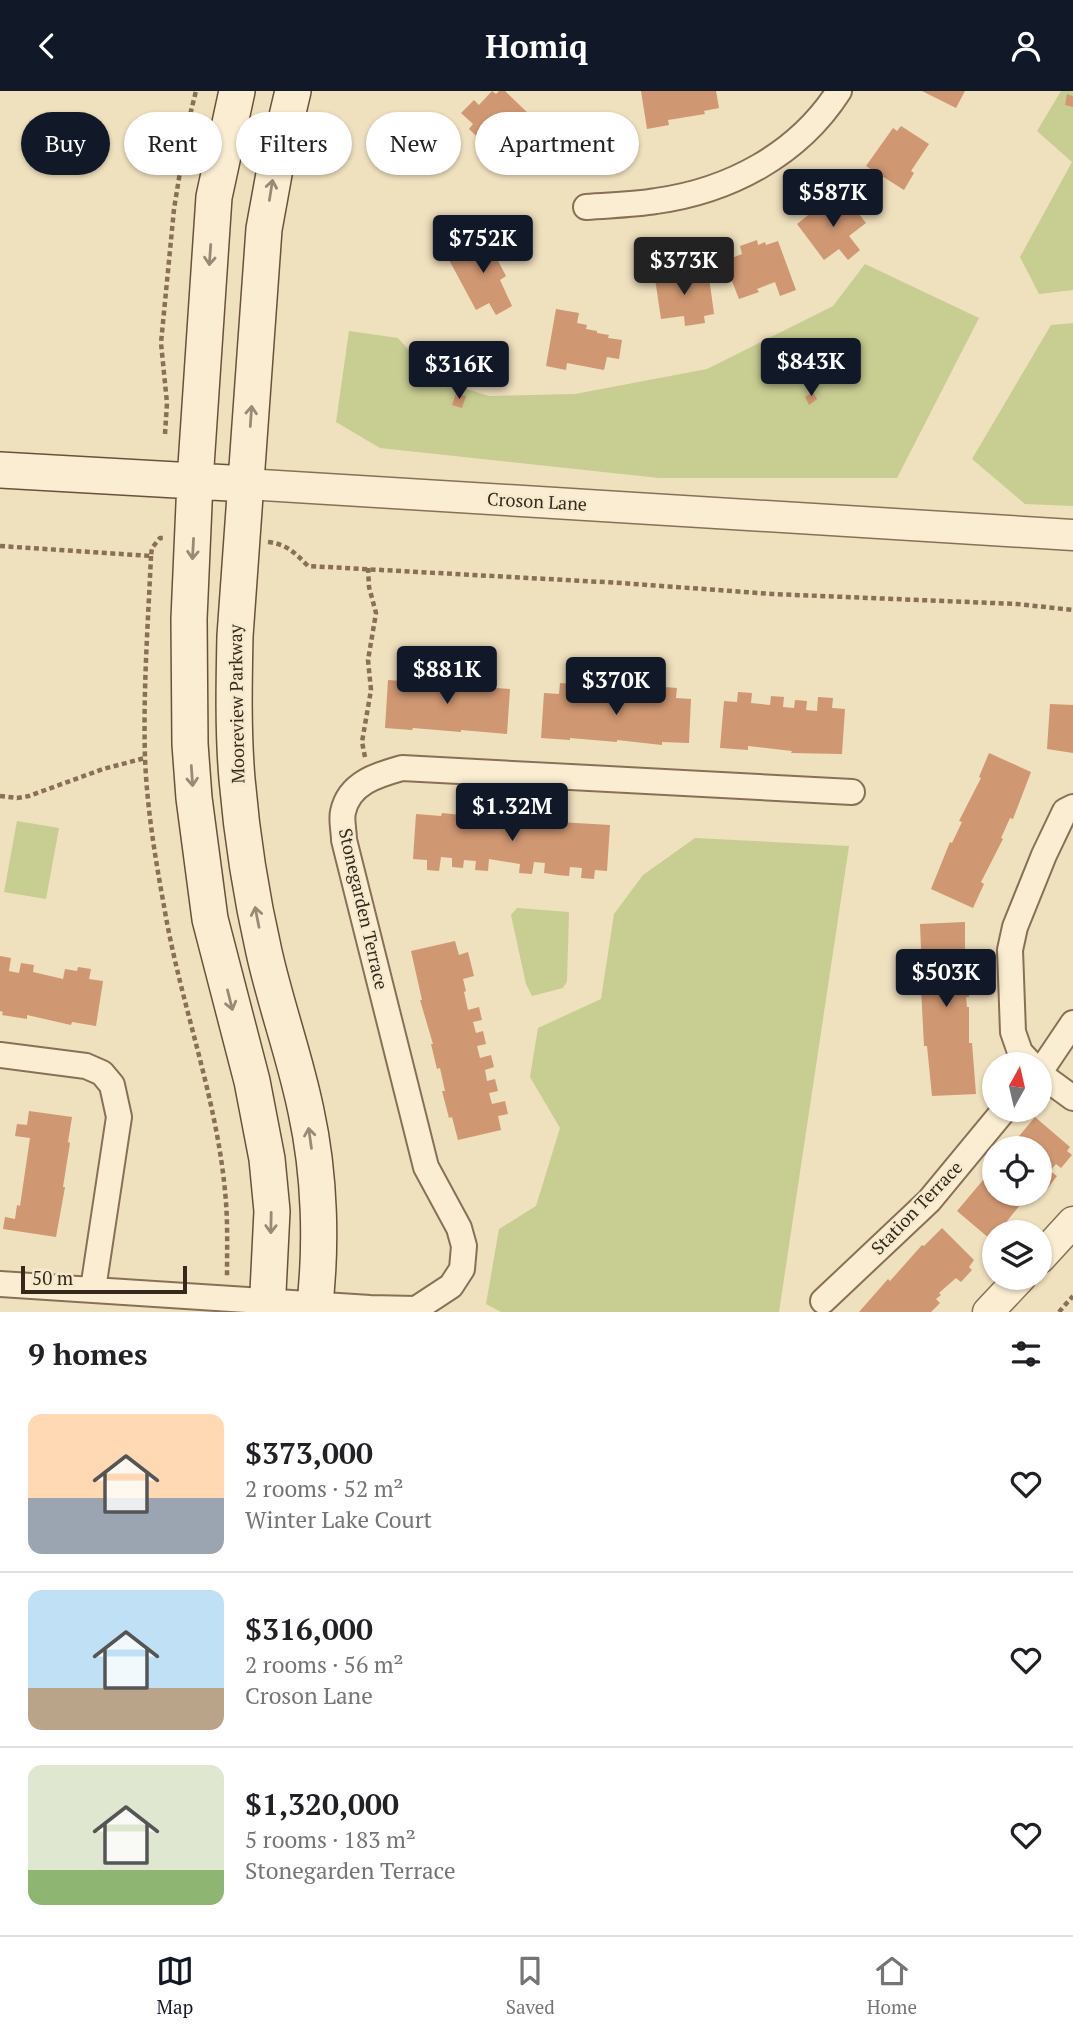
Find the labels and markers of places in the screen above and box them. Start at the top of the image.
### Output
pin: $587K [784,169,882,229]
pin: $752K [434,215,532,275]
pin: $373K [635,237,733,297]
pin: $843K [762,338,860,398]
pin: $316K [410,341,508,401]
pin: $881K [398,647,496,706]
pin: $370K [567,657,665,717]
pin: $1.32M [455,783,569,843]
pin: $503K [897,949,995,1009]

